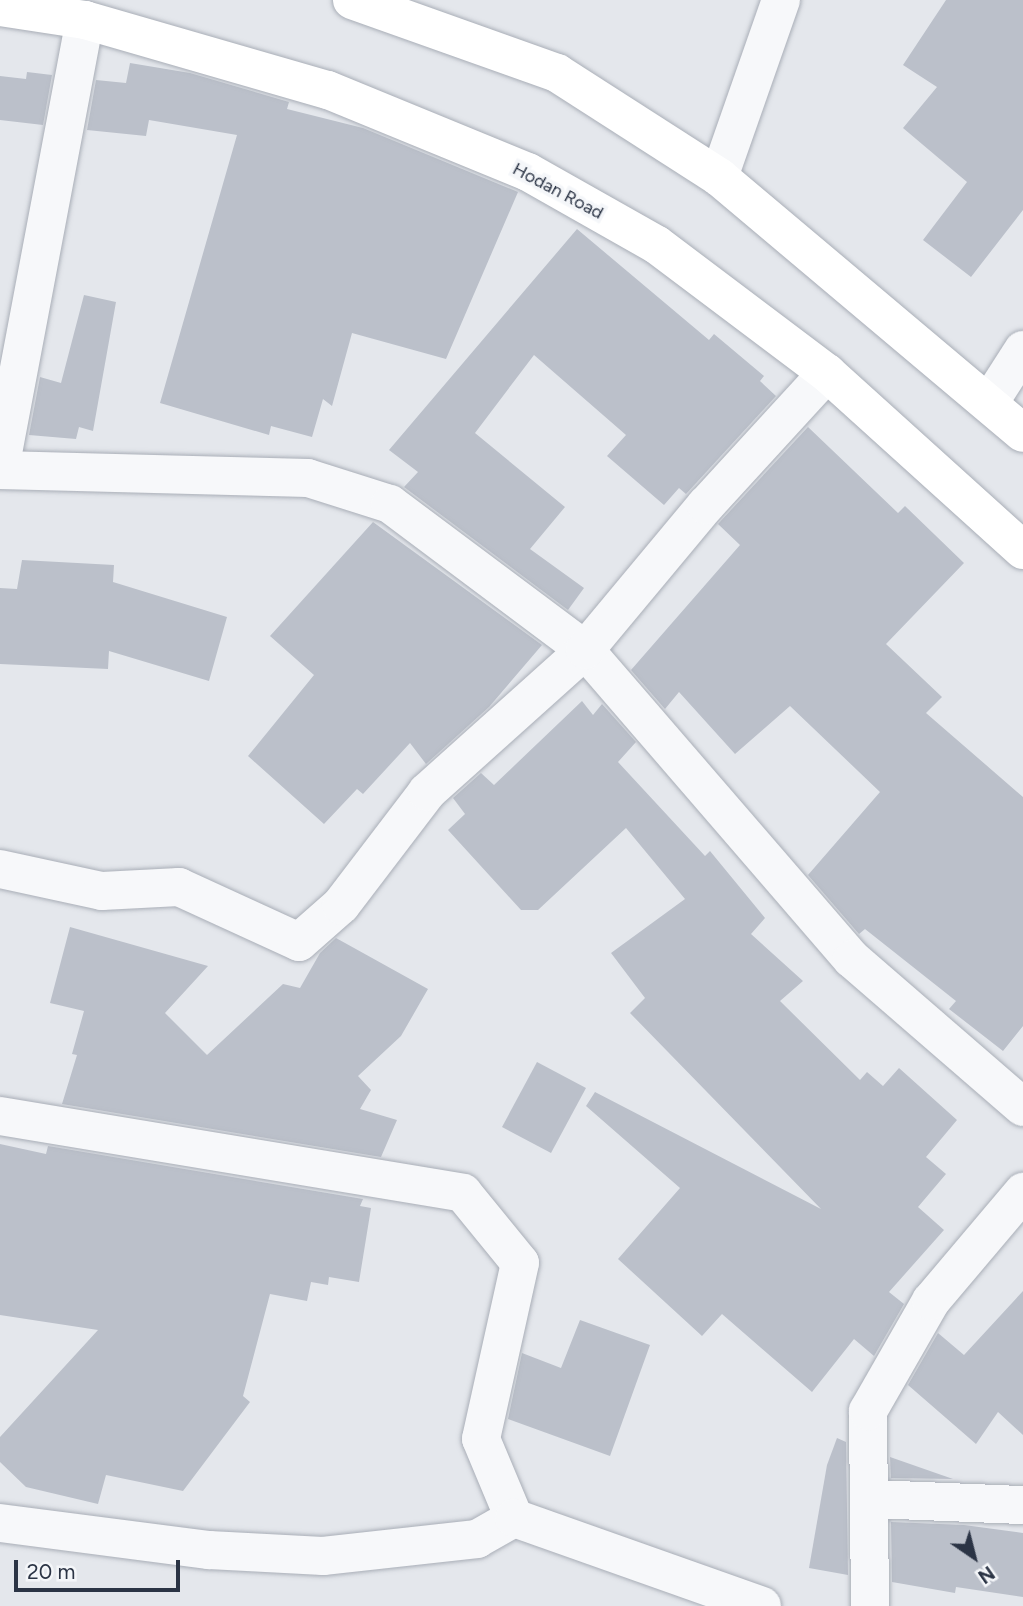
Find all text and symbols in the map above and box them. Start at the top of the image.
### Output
street label: Hodan Road [509,158,607,224]
north arrow [939,1522,1009,1592]
scale bar [18,1546,184,1590]
text: 20 m [27,1559,75,1584]
text: N [974,1561,999,1588]

